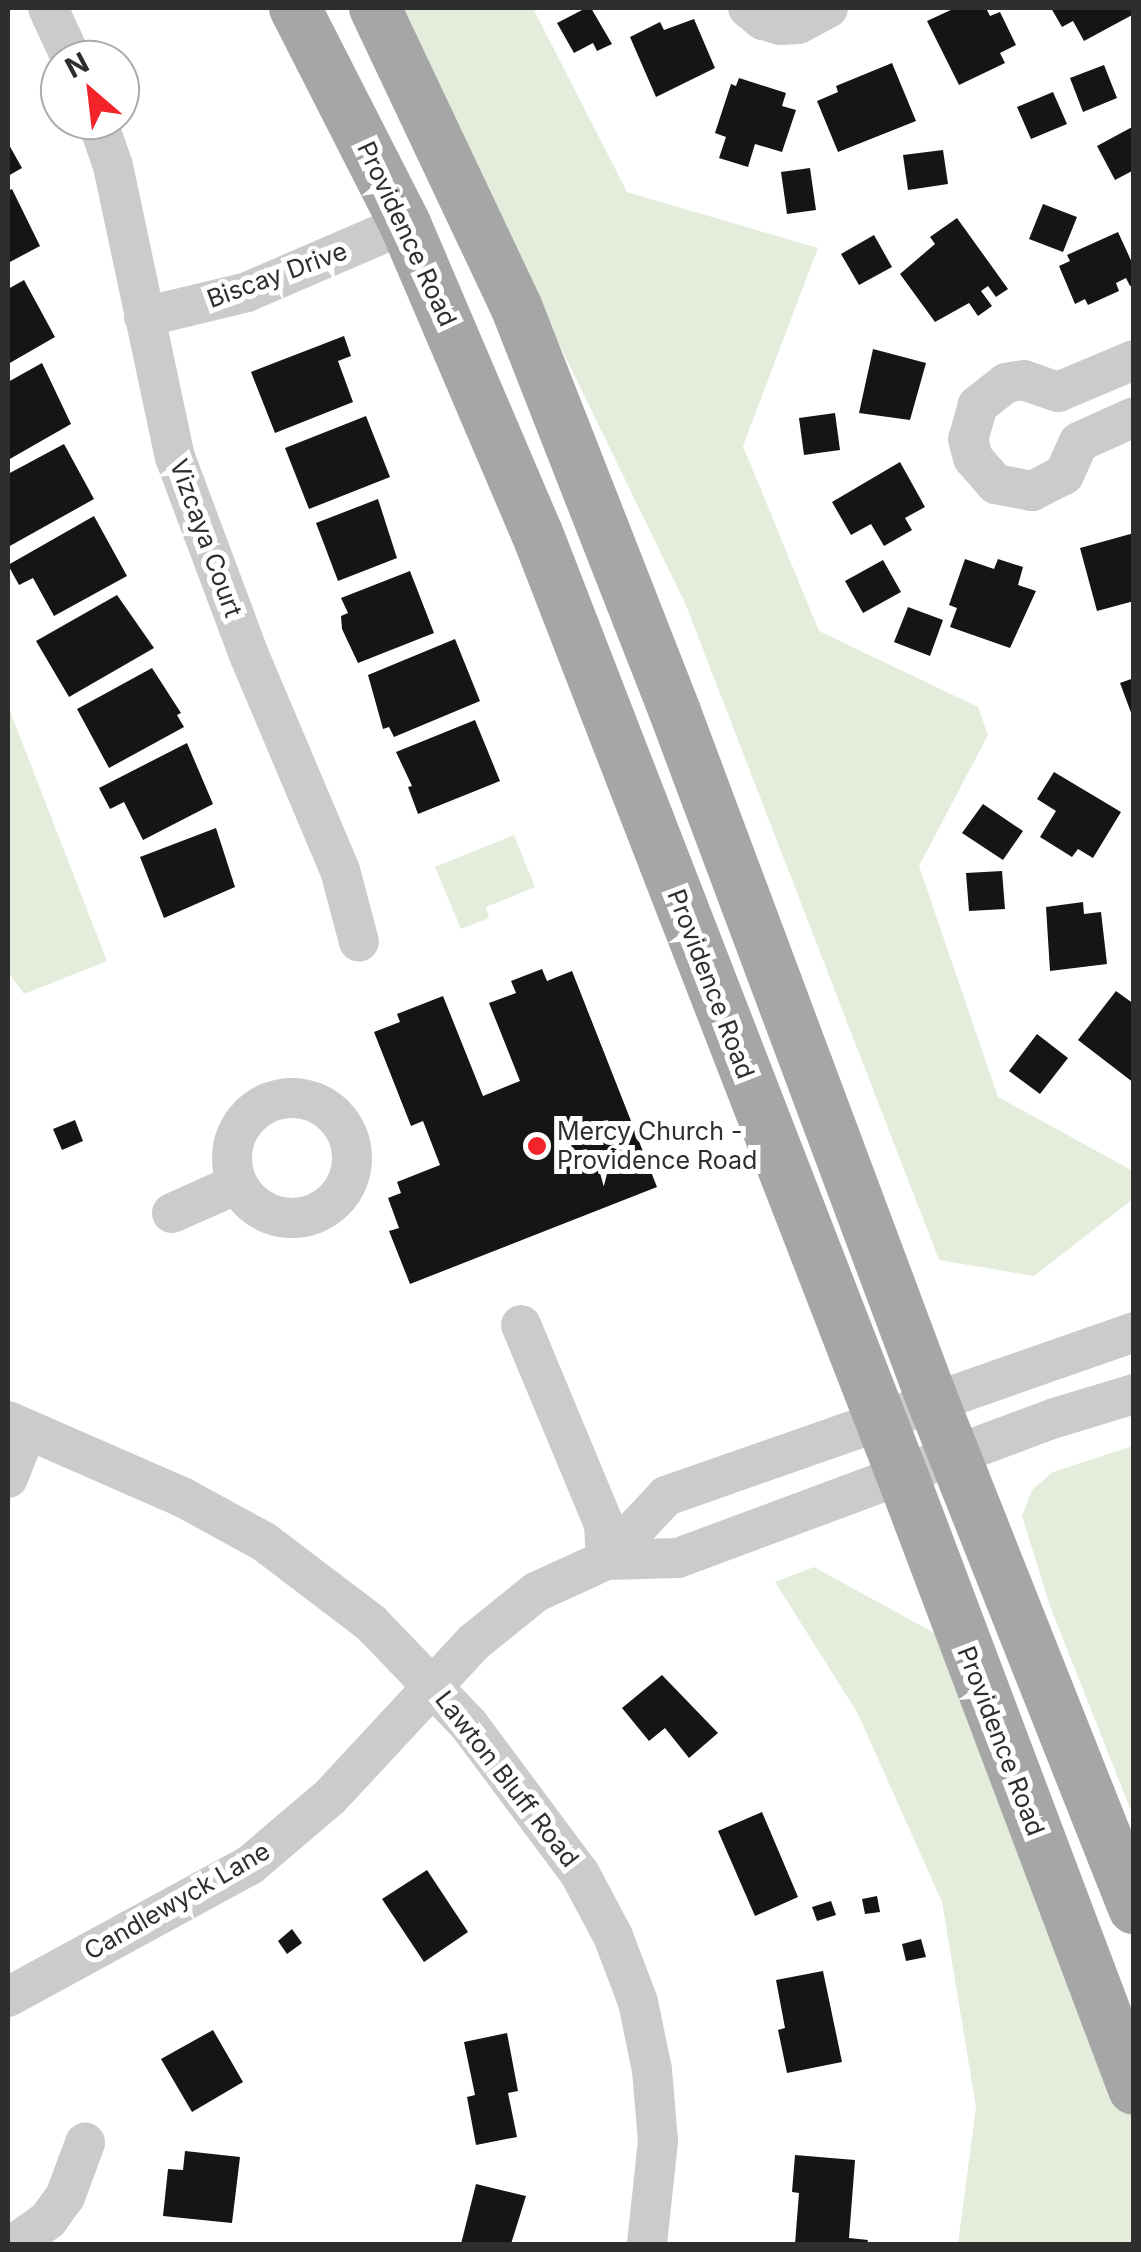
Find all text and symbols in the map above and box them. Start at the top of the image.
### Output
north arrow [40,40,140,140]
text: N [59,45,94,85]
street label: Providence Road [351,137,463,331]
street label: Biscay Drive [203,236,351,314]
street label: Vizcaya Court [164,455,248,621]
street label: Providence Road [661,885,761,1083]
place label: Mercy Church - Providence Road [557,1117,757,1176]
marker: Mercy Church - Providence Road [526,1135,548,1157]
street label: Providence Road [951,1642,1051,1840]
street label: Lawton Bluff Road [429,1685,585,1873]
street label: Candlewyck Lane [79,1836,275,1966]

